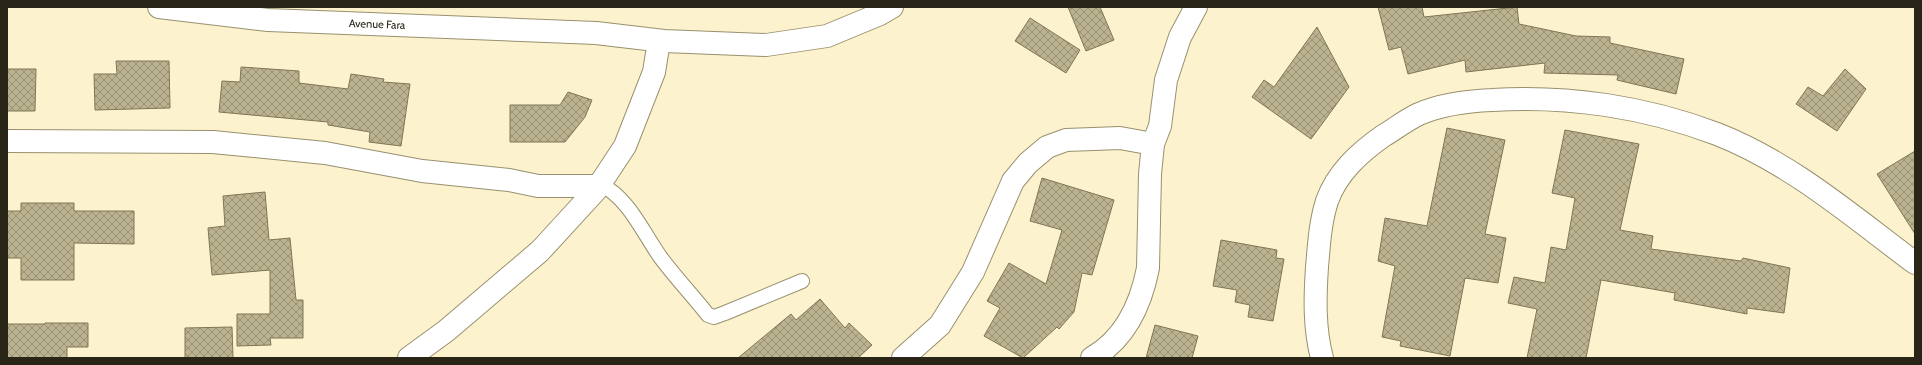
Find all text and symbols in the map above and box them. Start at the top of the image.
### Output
street label: Avenue Fara [349,16,406,32]

